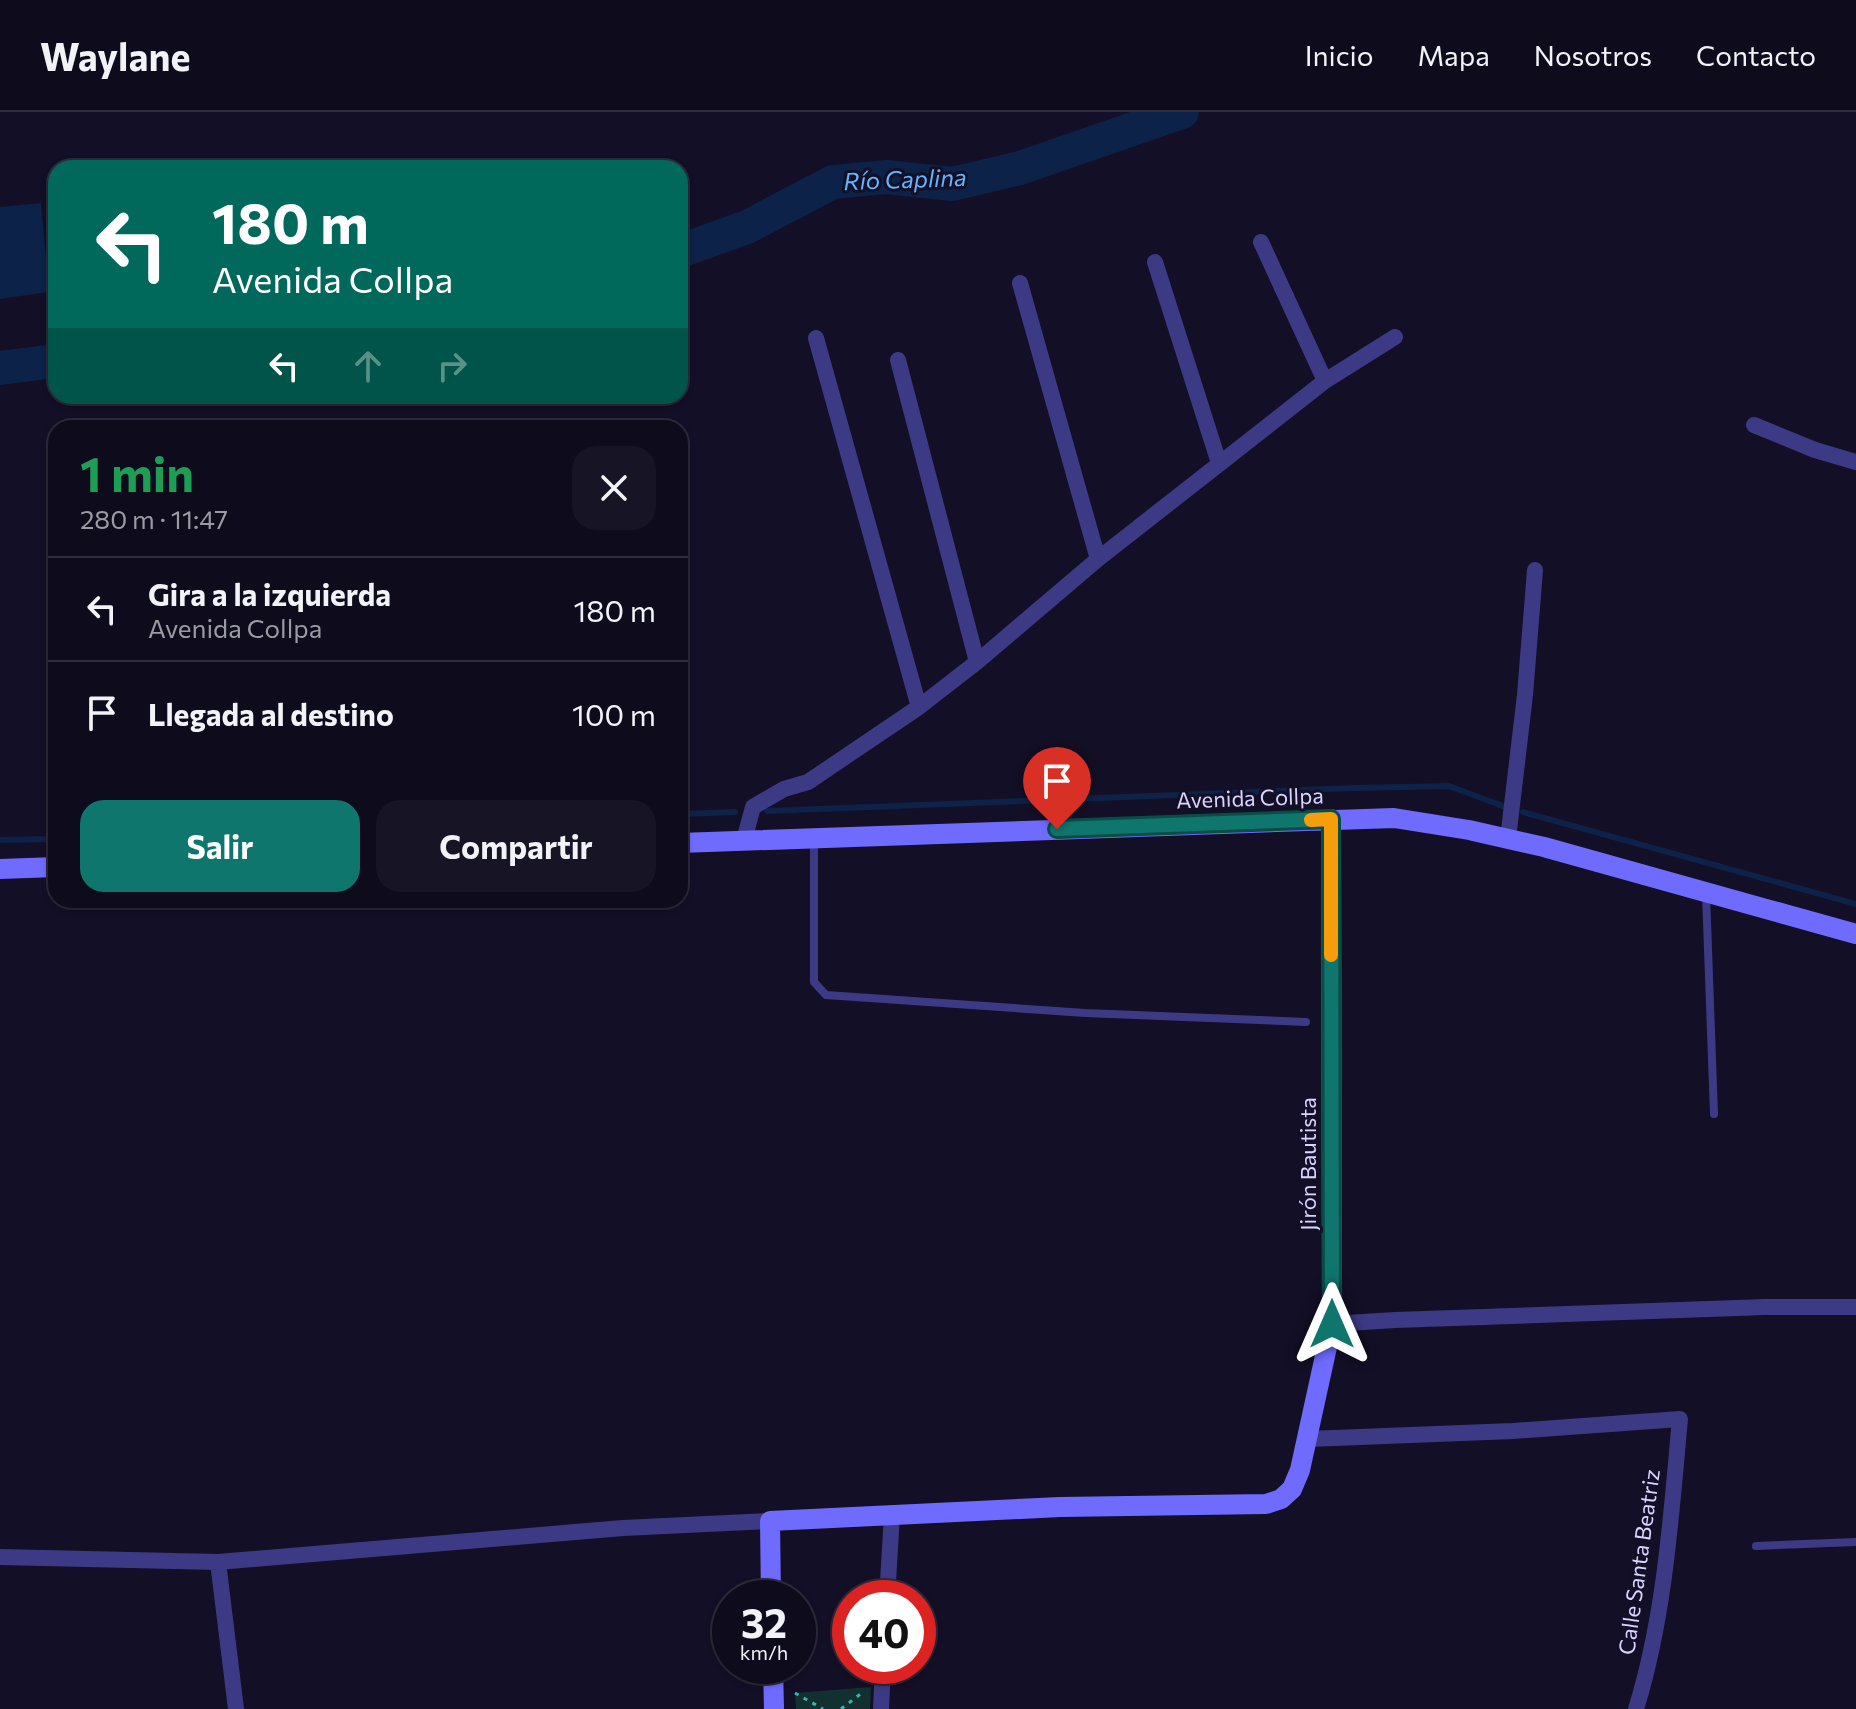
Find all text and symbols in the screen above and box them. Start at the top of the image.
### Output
text: Waylane [40,32,190,79]
text: Inicio [1305,38,1373,72]
text: Mapa [1417,38,1490,72]
text: Nosotros [1534,38,1652,72]
text: Contacto [1696,38,1816,72]
water label: Río Caplina [843,162,967,195]
text: 180 m [212,187,369,256]
icon: left [80,192,184,296]
text: Avenida Collpa [212,256,453,300]
icon: left [262,344,306,388]
icon: ahead [346,344,390,388]
icon: right [430,344,474,388]
text: 1 min [80,443,194,502]
button: close [572,446,656,530]
text: 280 m · 11:47 [80,503,228,534]
text: Gira a la izquierda [148,575,391,612]
icon: left [80,587,124,631]
text: 180 m [573,591,656,628]
text: Avenida Collpa [148,612,322,643]
icon: arrive [80,691,124,735]
text: Llegada al destino [148,695,394,732]
text: 100 m [572,695,656,732]
pin [1023,747,1091,829]
icon: arrive [1035,759,1079,803]
street label: Avenida Collpa [1176,781,1324,814]
button: Salir [80,800,360,892]
button: Compartir [376,800,656,892]
street label: Jirón Bautista [1294,1097,1321,1231]
position arrow [1290,1282,1374,1366]
street label: Calle Santa Beatriz [1612,1467,1665,1656]
speed limit sign: 40 [832,1580,936,1684]
text: 32 [741,1597,787,1646]
text: km/h [740,1640,788,1664]

